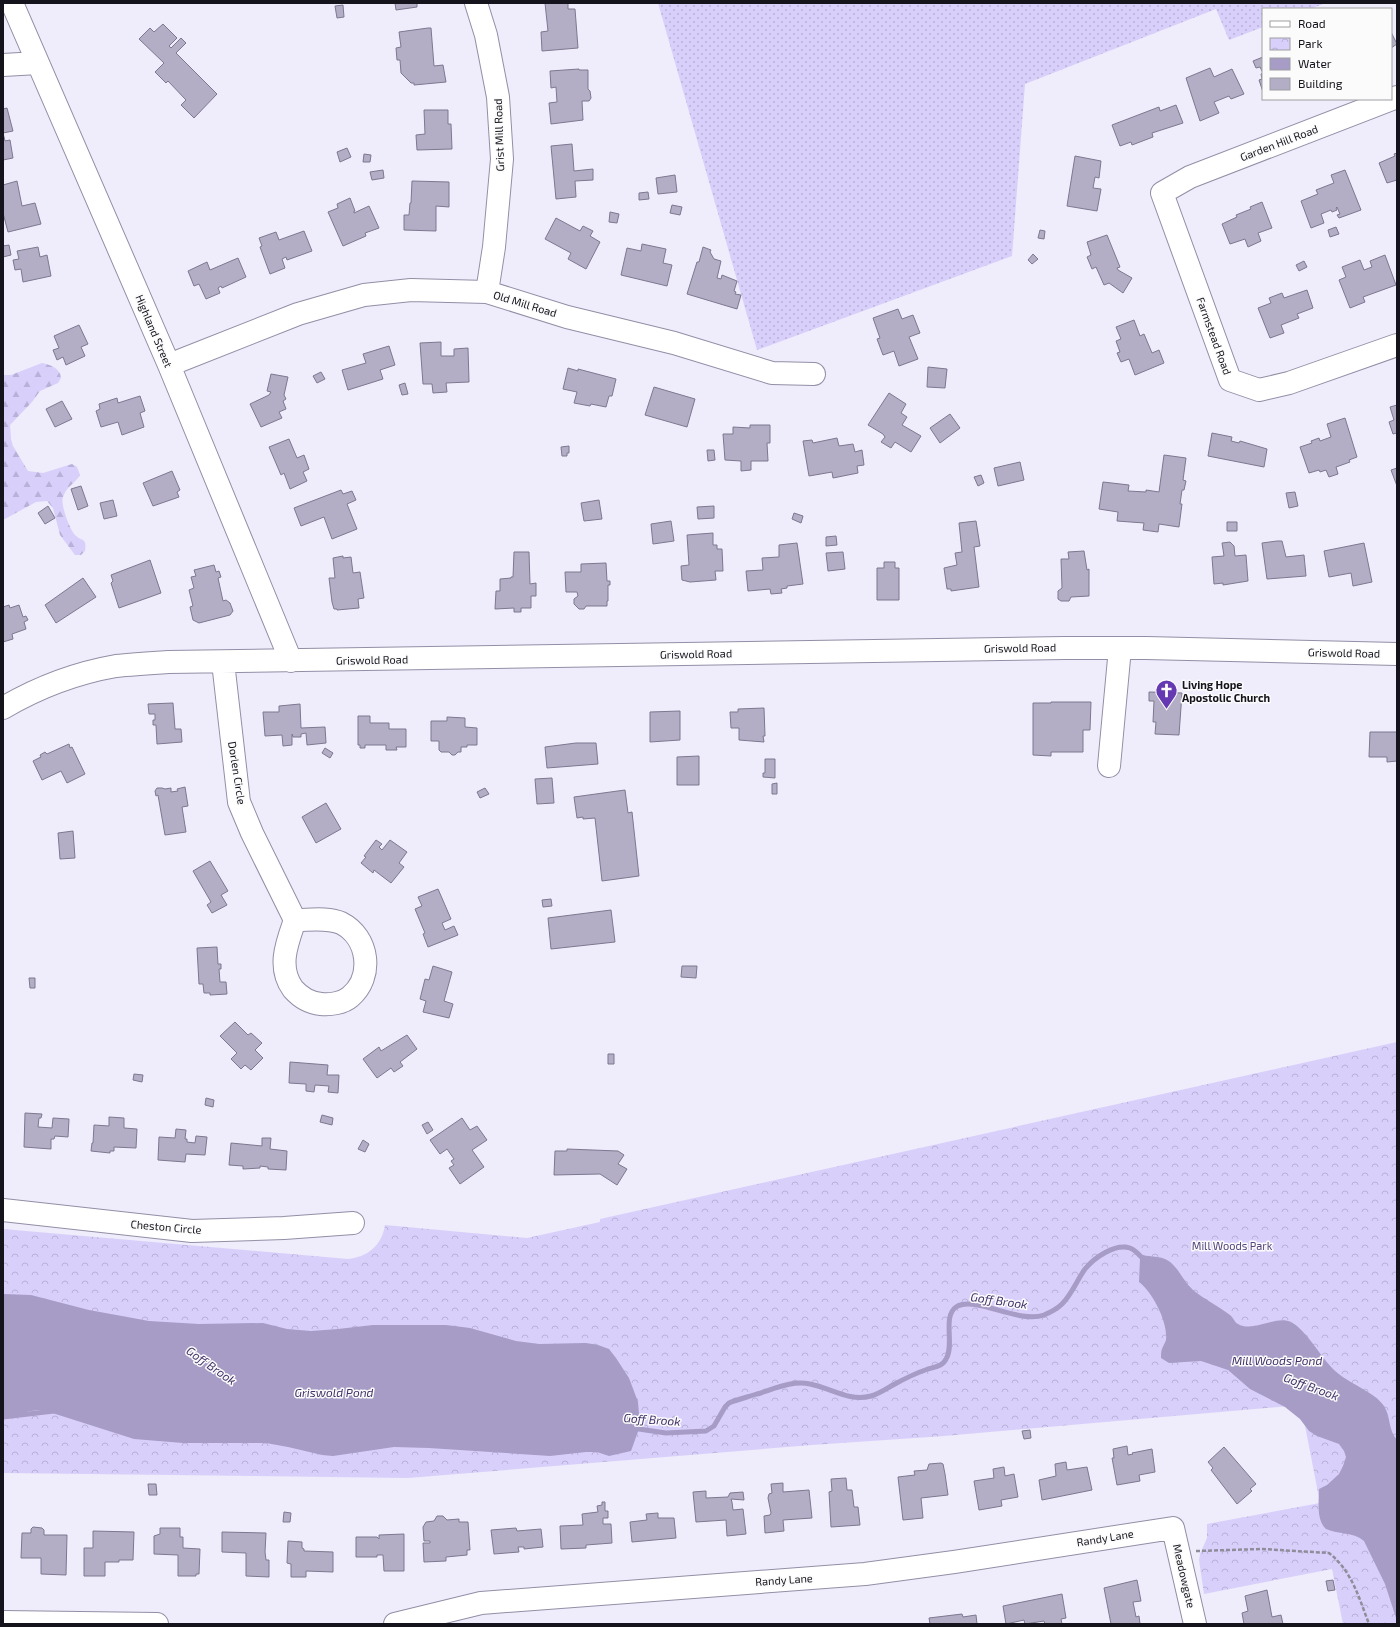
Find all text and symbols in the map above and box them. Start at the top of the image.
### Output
legend [1262,8,1392,100]
text: Road [1298,16,1326,30]
text: Park [1298,36,1323,50]
text: Water [1298,56,1332,70]
text: Building [1298,76,1343,90]
street label: Grist Mill Road [491,98,506,172]
street label: Garden Hill Road [1238,122,1320,163]
street label: Old Mill Road [492,288,559,319]
street label: Highland Street [133,293,176,369]
street label: Farmstead Road [1194,295,1235,376]
street label: Griswold Road [984,640,1056,655]
street label: Griswold Road [1308,645,1380,660]
street label: Griswold Road [660,646,732,661]
street label: Griswold Road [336,652,408,667]
church icon: Living Hope Apostolic Church [1154,678,1180,711]
place label: Living Hope Apostolic Church [1182,678,1270,704]
street label: Dorlen Circle [226,740,249,806]
street label: Cheston Circle [130,1217,202,1236]
park label: Mill Woods Park [1192,1239,1273,1252]
water label: Goff Brook [970,1289,1028,1311]
water label: Goff Brook [184,1343,239,1387]
water label: Mill Woods Pond [1232,1353,1322,1367]
water label: Goff Brook [1282,1370,1341,1402]
water label: Griswold Pond [295,1385,374,1399]
water label: Goff Brook [623,1410,681,1428]
street label: Randy Lane [1075,1527,1134,1548]
street label: Meadowgate [1171,1543,1198,1609]
street label: Randy Lane [755,1571,813,1588]

